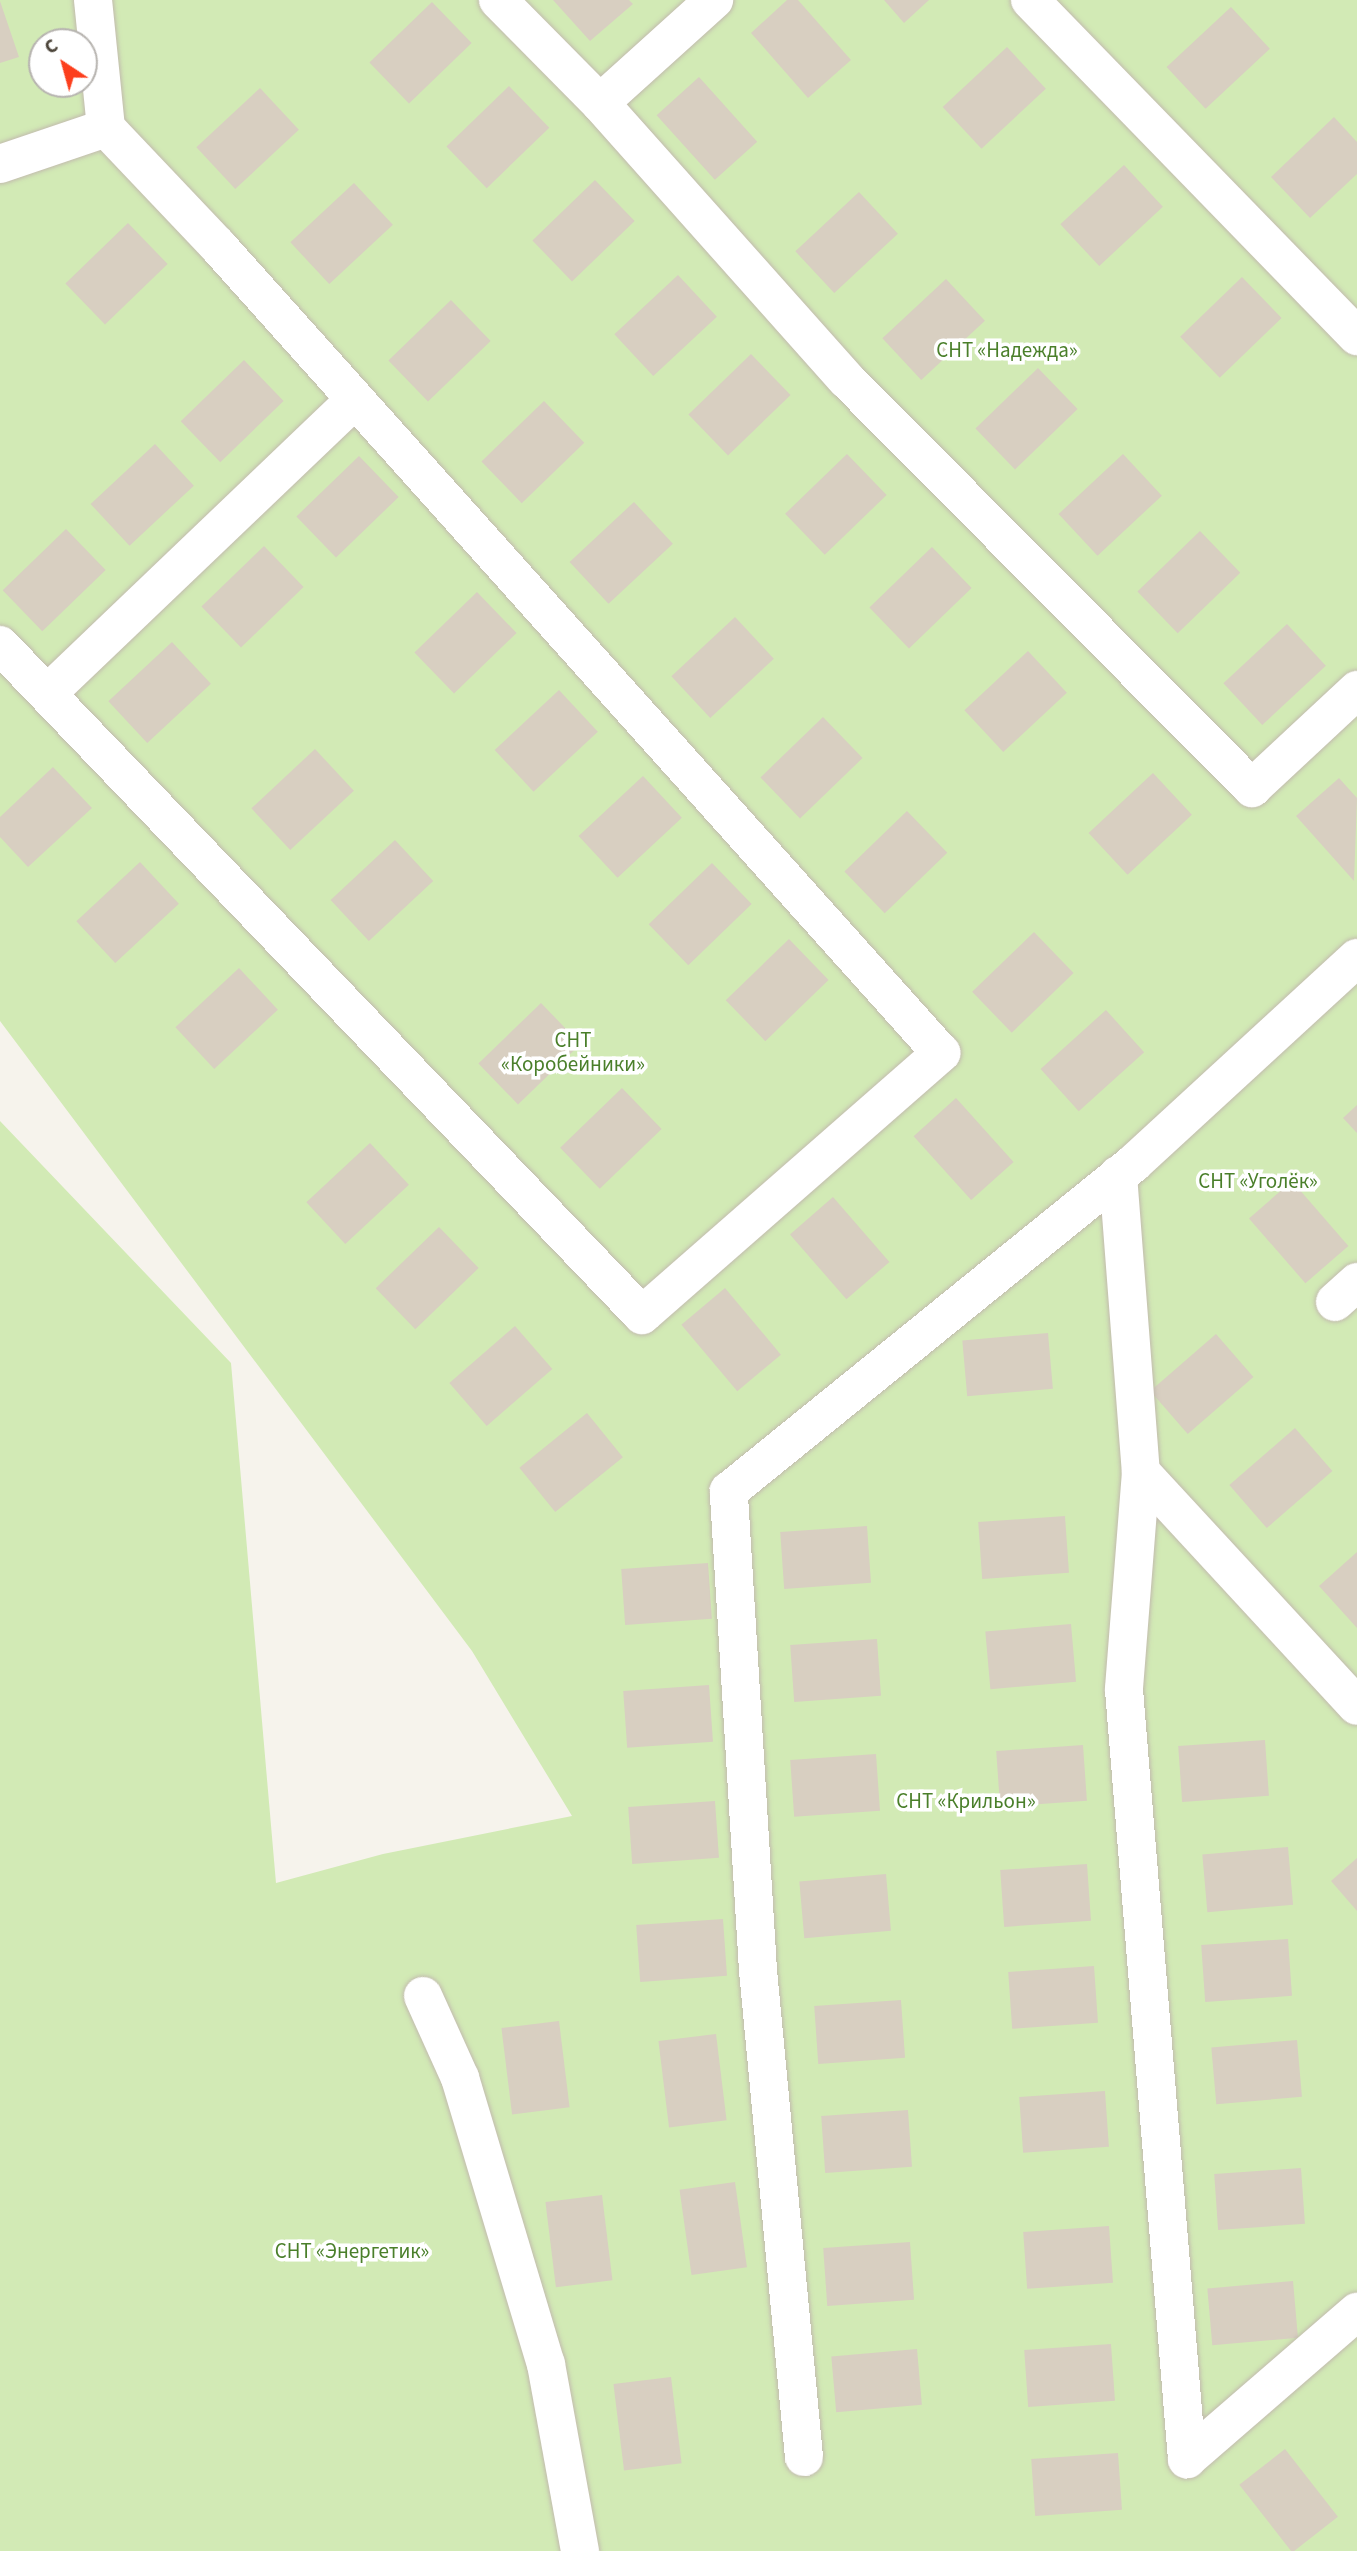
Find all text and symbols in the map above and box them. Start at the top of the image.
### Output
north arrow [28,28,98,98]
text: С [39,33,64,61]
park label: СНТ «Надежда» [936,337,1078,363]
park label: СНТ «Коробейники» [501,1027,645,1077]
park label: СНТ «Уголёк» [1198,1168,1318,1194]
park label: СНТ «Крильон» [896,1788,1036,1814]
park label: СНТ «Энергетик» [275,2238,429,2264]

